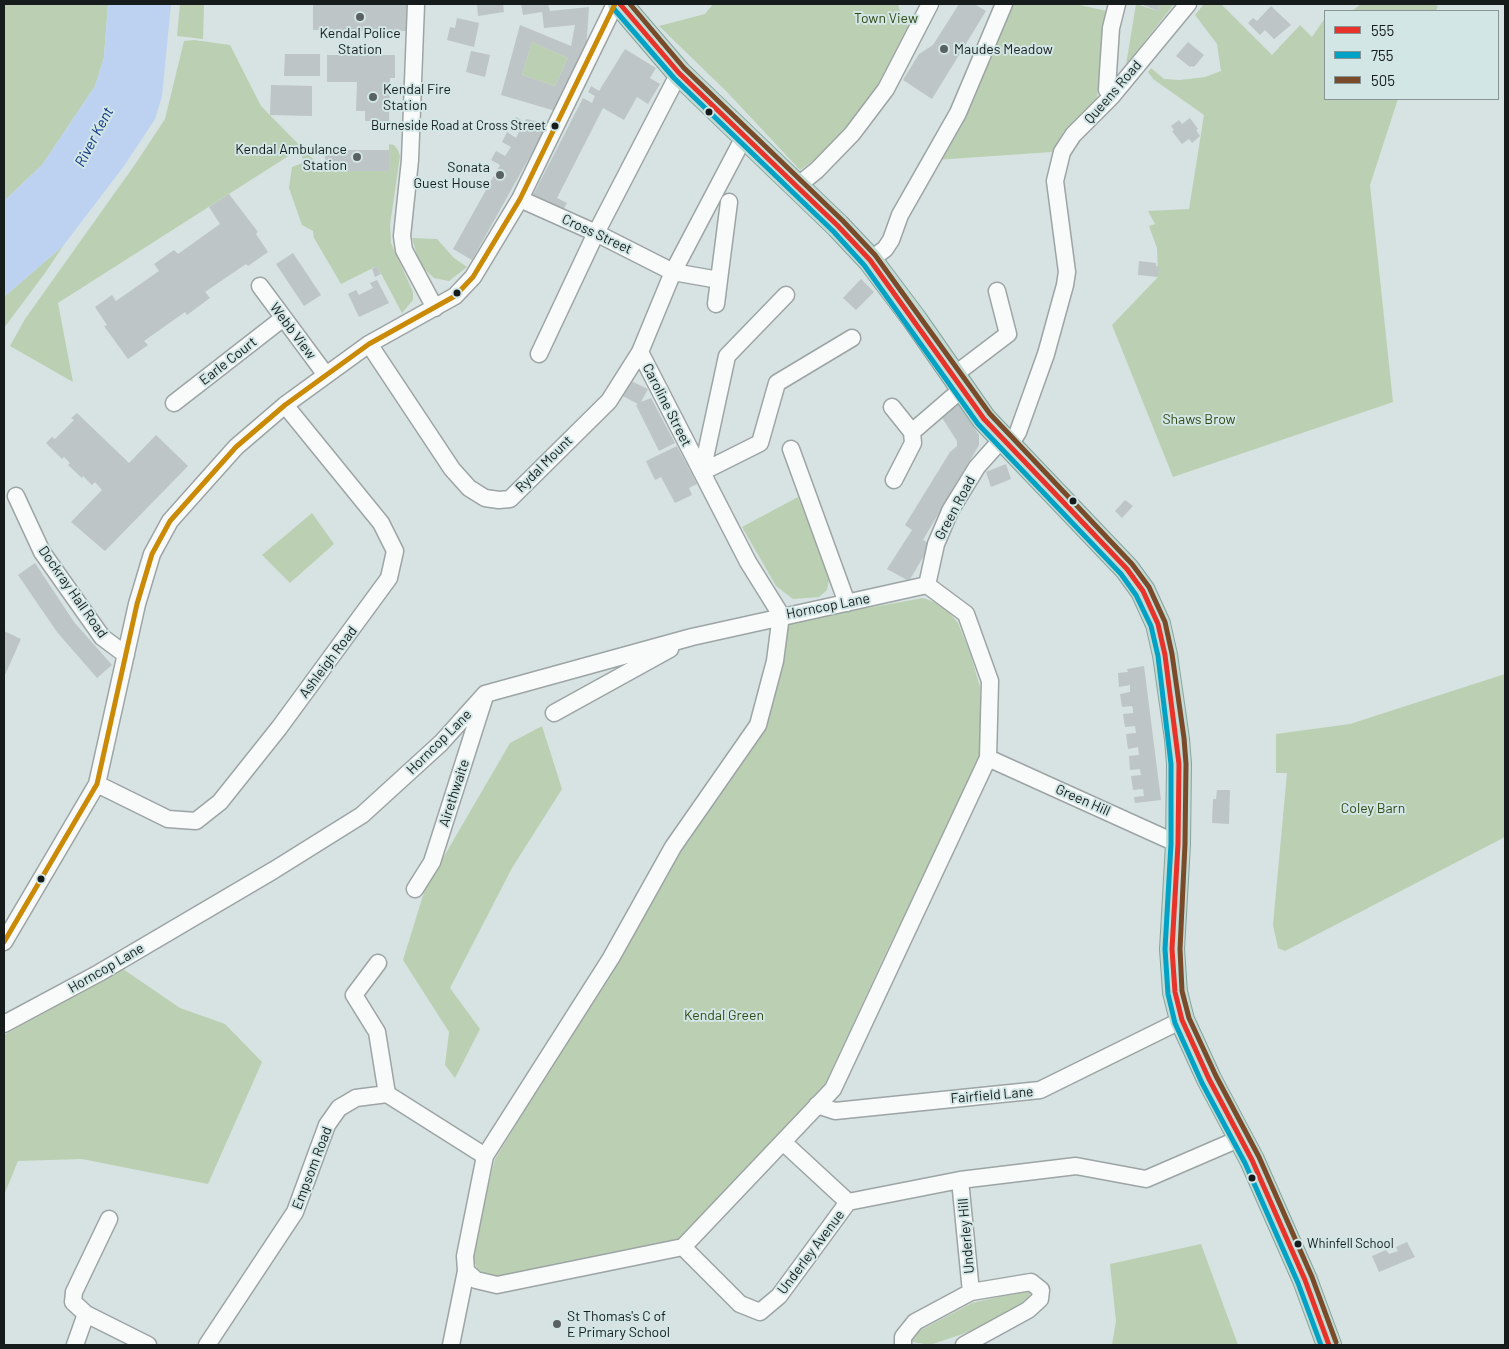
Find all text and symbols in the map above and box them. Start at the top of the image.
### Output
park label: Town View [854,10,918,26]
legend [1324,10,1499,100]
marker: Kendal Police Station [354,11,366,23]
text: 555 [1371,21,1394,39]
place label: Kendal Police Station [319,25,401,58]
place label: Maudes Meadow [954,41,1053,57]
marker: Maudes Meadow [938,43,950,55]
text: 755 [1371,46,1394,64]
street label: Queens Road [1081,57,1145,127]
text: 505 [1371,71,1395,89]
place label: Kendal Fire Station [383,81,451,114]
marker: Kendal Fire Station [367,91,379,103]
water label: River Kent [71,104,117,170]
unlabelled marker [704,107,714,117]
place label: Burneside Road at Cross Street [371,118,546,134]
marker: Burneside Road at Cross Street [550,121,560,131]
place label: Kendal Ambulance Station [235,141,347,174]
marker: Kendal Ambulance Station [351,151,363,163]
place label: Sonata Guest House [413,159,490,192]
marker: Sonata Guest House [494,169,506,181]
street label: Cross Street [559,210,635,258]
unlabelled marker [452,288,462,298]
street label: Webb View [266,299,320,363]
street label: Earle Court [196,333,260,389]
street label: Caroline Street [639,361,695,449]
park label: Shaws Brow [1162,411,1236,427]
street label: Rydal Mount [512,432,576,496]
street label: Green Road [931,473,979,543]
unlabelled marker [1068,496,1078,506]
street label: Dockray Hall Road [35,543,111,641]
street label: Horncop Lane [785,590,871,622]
street label: Ashleigh Road [295,623,361,701]
street label: Horncop Lane [403,706,475,778]
street label: Airethwaite [435,757,473,829]
street label: Green Hill [1053,781,1113,819]
park label: Coley Barn [1341,800,1405,816]
unlabelled marker [36,874,46,884]
street label: Horncop Lane [65,940,147,996]
park label: Kendal Green [684,1007,764,1023]
street label: Fairfield Lane [950,1083,1034,1107]
street label: Empsom Road [288,1124,336,1212]
unlabelled marker [1247,1173,1257,1183]
street label: Underley Hill [954,1198,978,1274]
street label: Underley Avenue [774,1207,848,1297]
place label: Whinfell School [1307,1236,1394,1252]
marker: Whinfell School [1293,1239,1303,1249]
place label: St Thomas's C of E Primary School [567,1308,670,1340]
marker: St Thomas's C of E Primary School [551,1318,563,1330]

